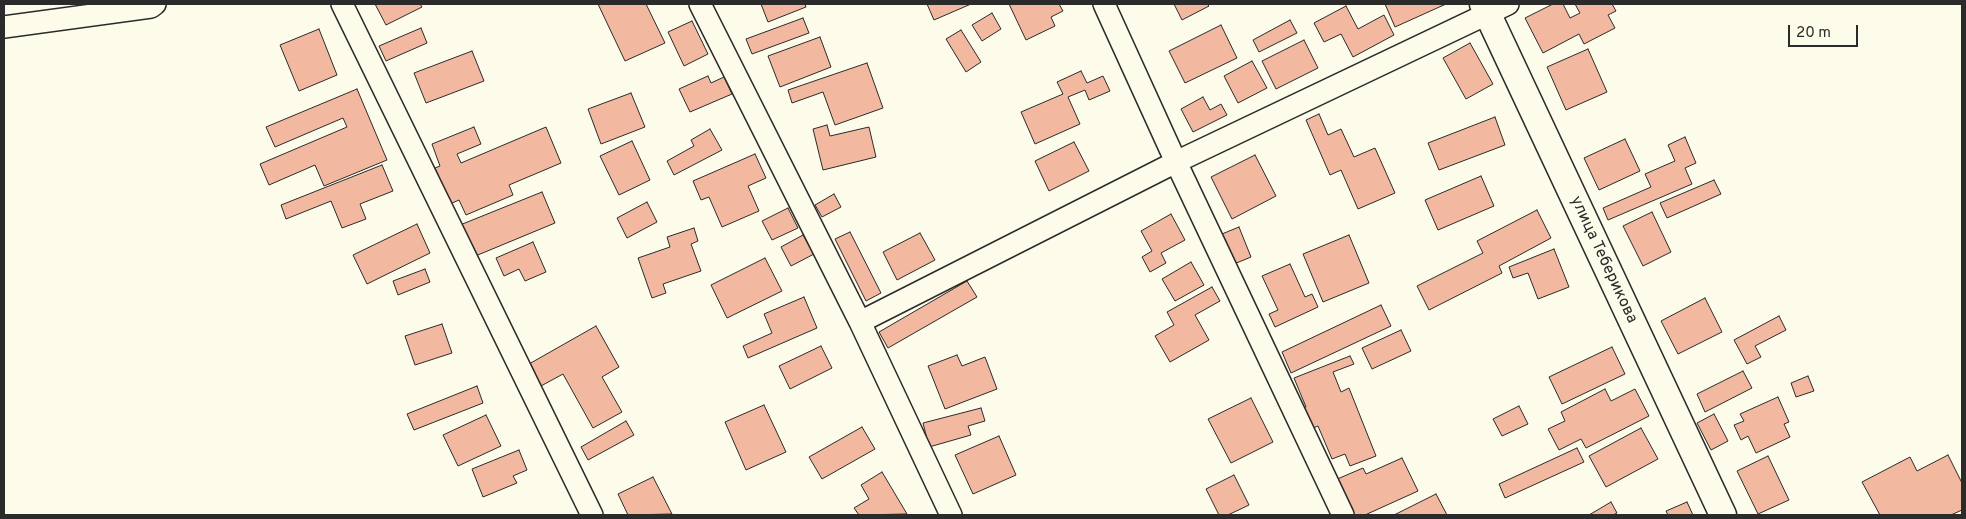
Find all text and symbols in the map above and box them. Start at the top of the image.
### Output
scale bar [1791,15,1861,47]
text: 20 m [1796,24,1831,43]
street label: улица Теберикова [1565,193,1641,327]

